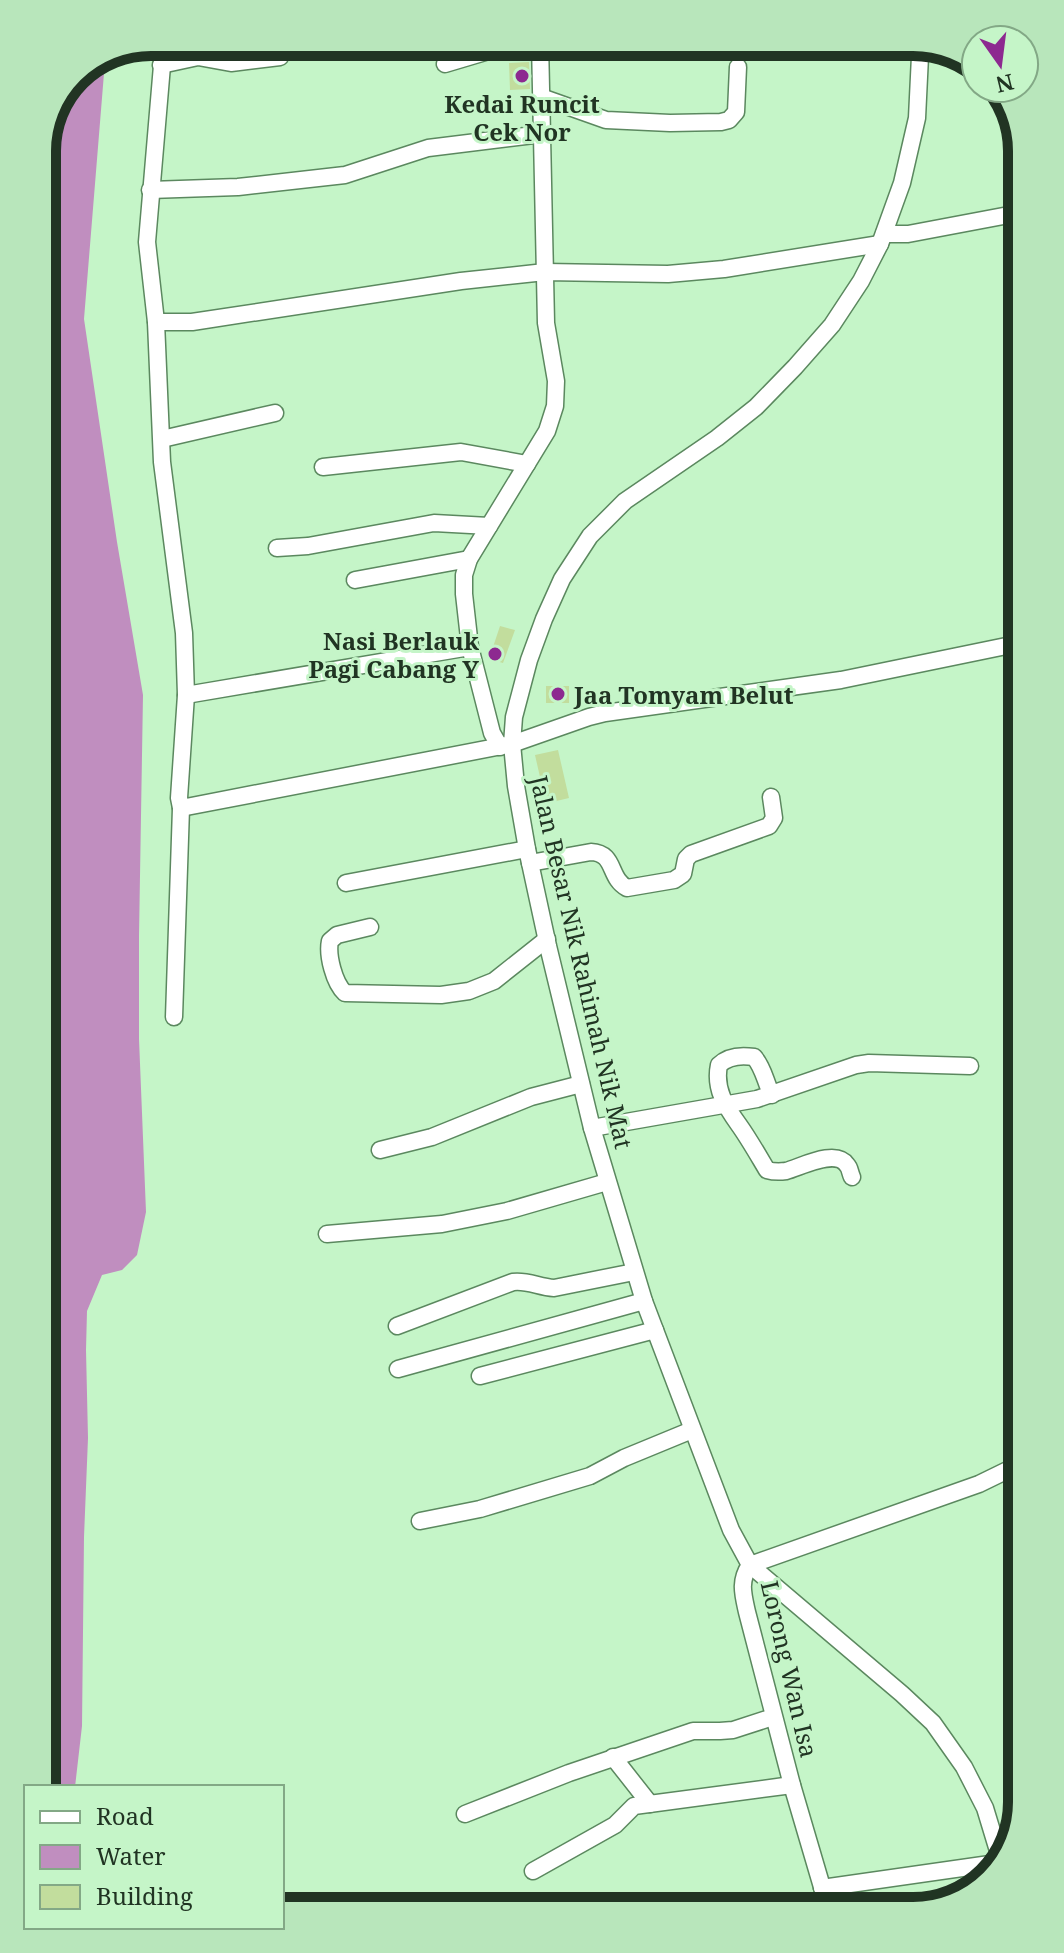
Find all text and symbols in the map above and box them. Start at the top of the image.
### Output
north arrow [960,24,1040,104]
marker: Kedai Runcit Cek Nor [513,67,531,85]
text: N [993,68,1017,101]
place label: Kedai Runcit Cek Nor [444,87,600,148]
place label: Nasi Berlauk Pagi Cabang Y [308,624,480,685]
marker: Nasi Berlauk Pagi Cabang Y [486,645,504,663]
place label: Jaa Tomyam Belut [573,678,794,711]
marker: Jaa Tomyam Belut [549,685,567,703]
street label: Jalan Besar Nik Rahimah Nik Mat [523,771,641,1152]
street label: Lorong Wan Isa [754,1577,826,1761]
legend [24,1785,284,1929]
text: Road [96,1799,154,1832]
text: Water [96,1839,166,1872]
text: Building [96,1879,193,1912]

